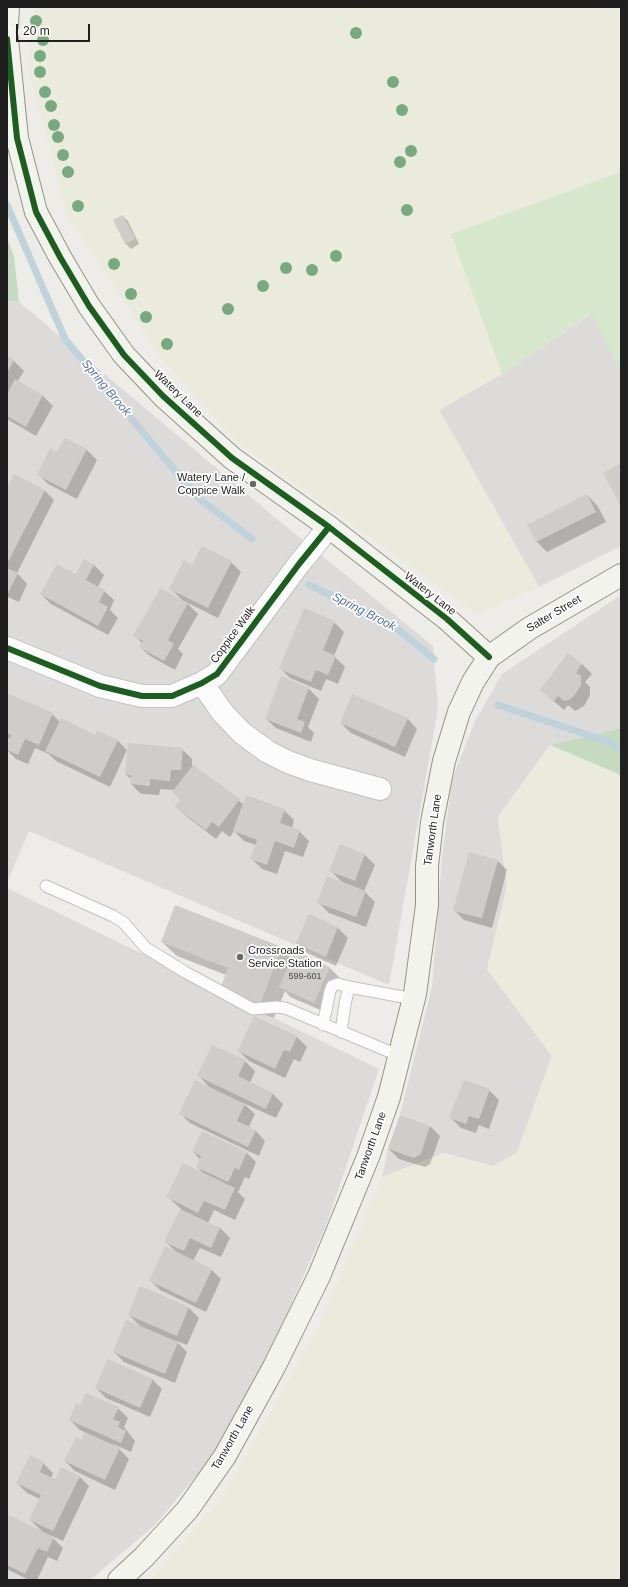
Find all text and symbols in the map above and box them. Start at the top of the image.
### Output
scale bar [18,16,92,42]
text: 20 m [23,24,50,38]
water label: Spring Brook [78,357,134,419]
street label: Watery Lane [151,368,205,420]
place label: Watery Lane / Coppice Walk [177,471,245,497]
marker: Watery Lane / Coppice Walk [248,479,258,489]
street label: Watery Lane [402,570,458,618]
water label: Spring Brook [330,590,398,634]
street label: Salter Street [524,593,584,635]
street label: Coppice Walk [208,604,258,666]
street label: Tanworth Lane [421,793,445,867]
place label: Crossroads Service Station [248,944,322,970]
marker: Crossroads Service Station [235,952,245,962]
house number: 599-601 [288,972,322,982]
street label: Tanworth Lane [352,1110,390,1182]
street label: Tanworth Lane [209,1403,257,1473]

